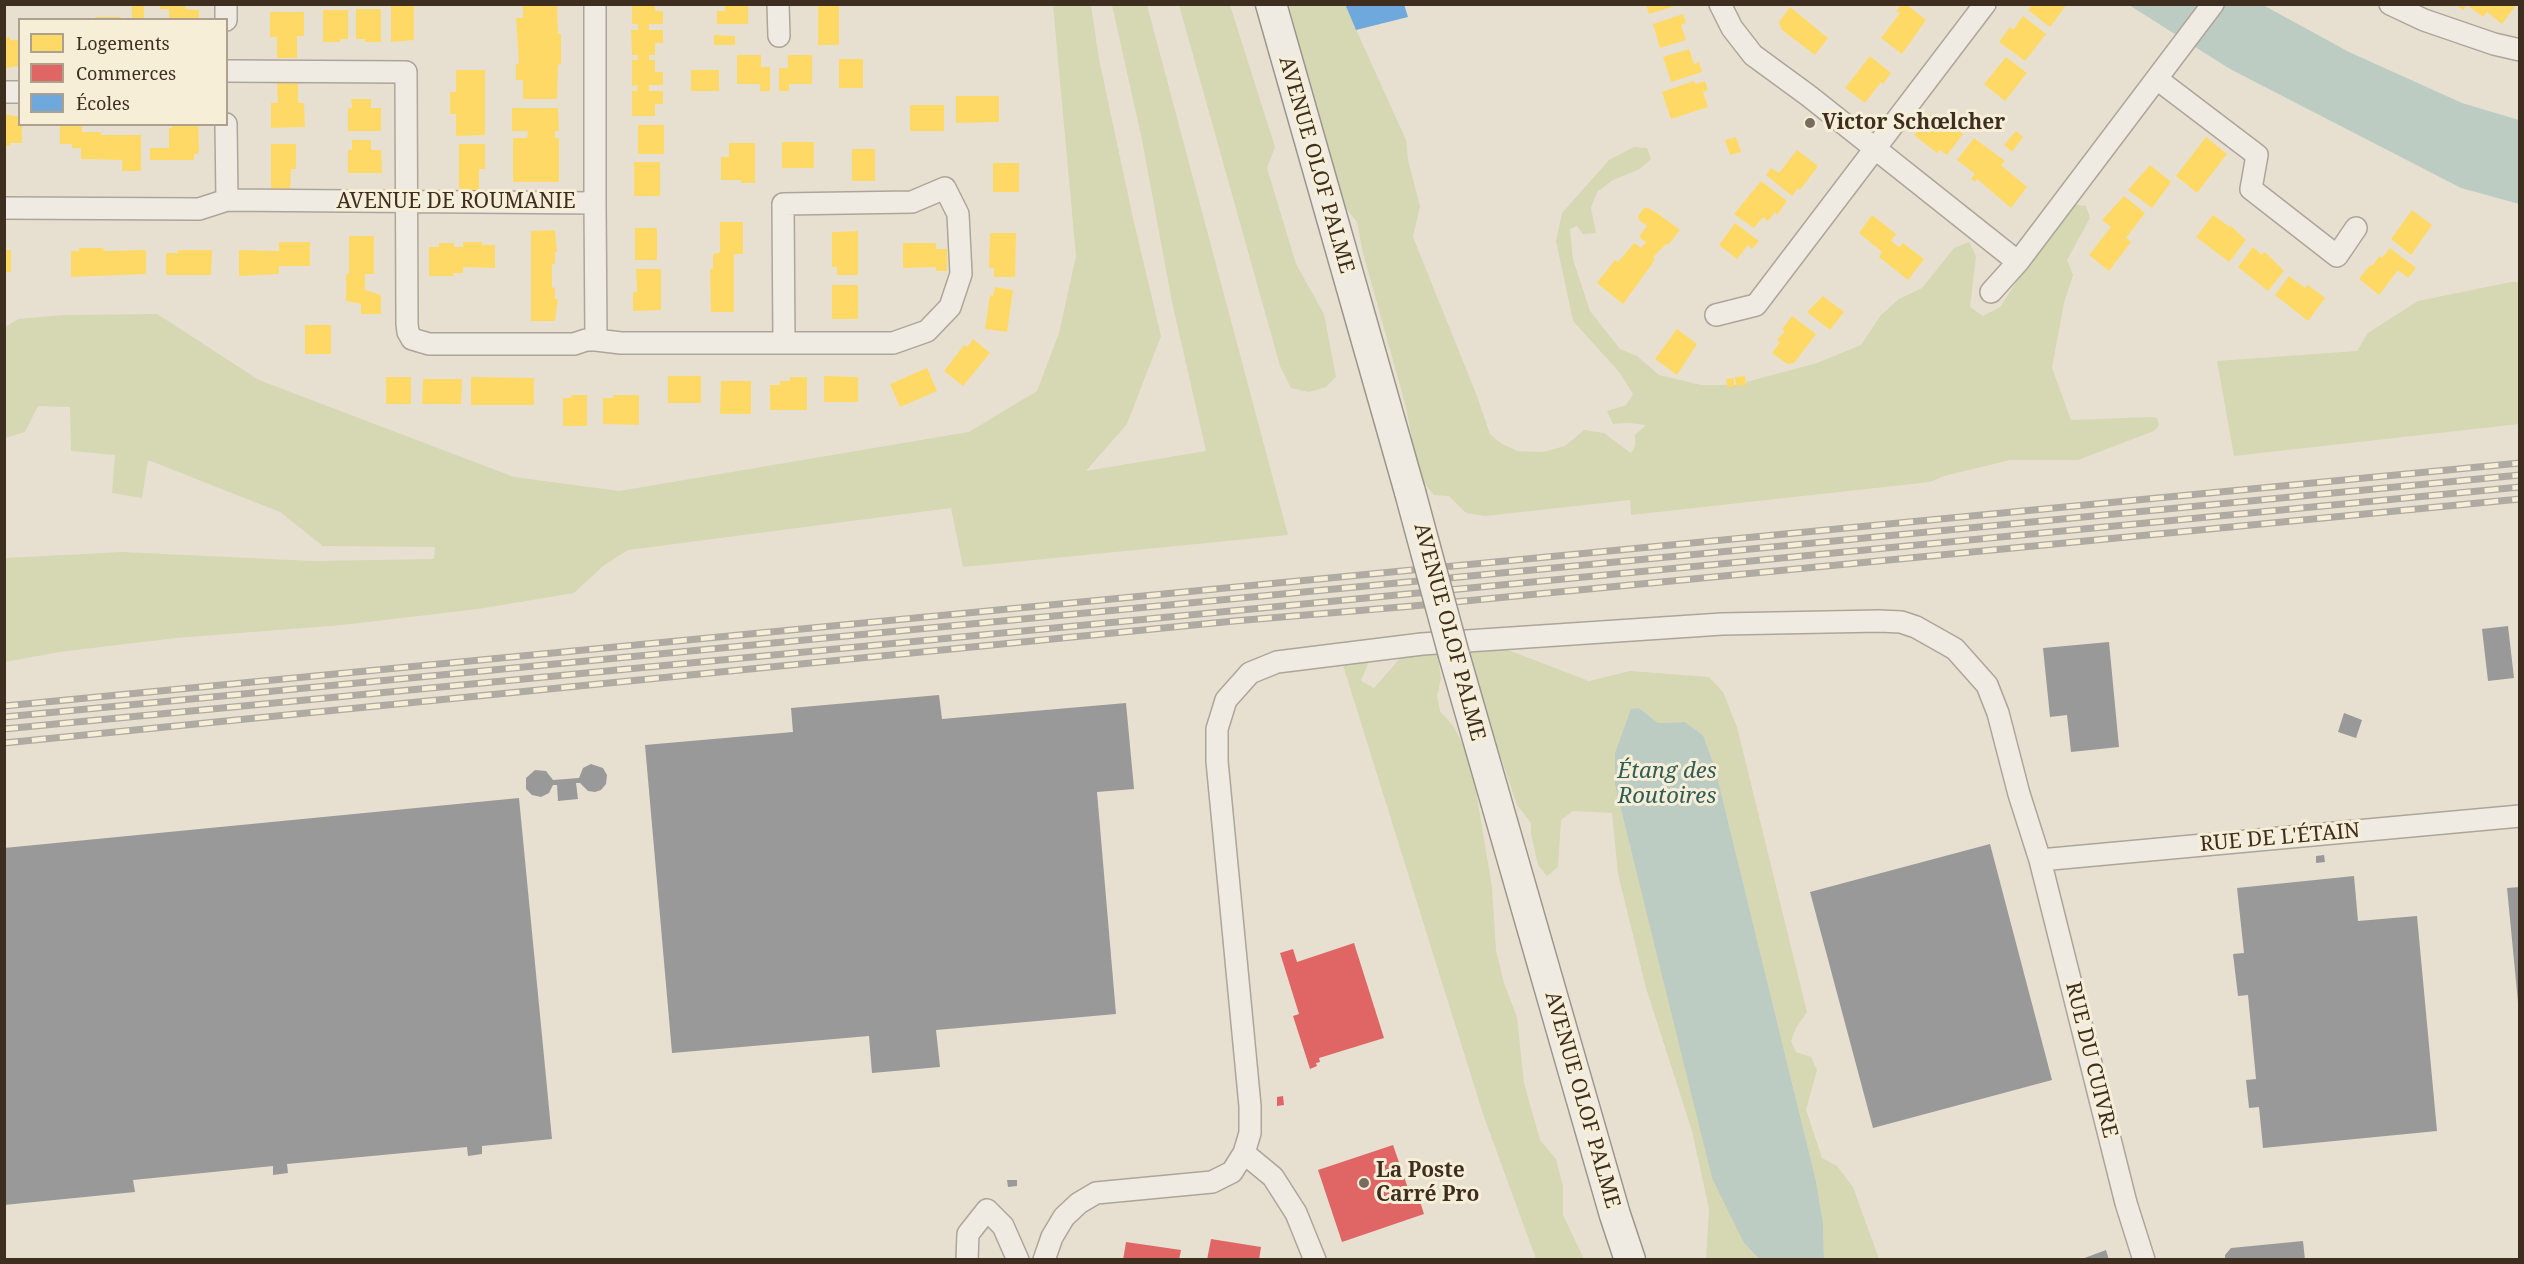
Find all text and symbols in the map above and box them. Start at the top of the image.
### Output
legend [18,18,228,126]
text: Logements [76,31,170,55]
street label: AVENUE OLOF PALME [1273,54,1359,276]
text: Commerces [76,61,176,85]
text: Écoles [76,91,130,115]
place label: Victor Schœlcher [1822,110,2005,136]
marker: Victor Schœlcher [1803,116,1817,130]
street label: AVENUE DE ROUMANIE [336,189,576,215]
street label: AVENUE OLOF PALME [1408,520,1490,744]
water label: Étang des Routoires [1617,759,1717,810]
street label: RUE DE L'ÉTAIN [2199,818,2361,858]
street label: RUE DU CUIVRE [2059,980,2123,1140]
street label: AVENUE OLOF PALME [1539,989,1625,1211]
place label: La Poste Carré Pro [1376,1158,1479,1208]
marker: La Poste Carré Pro [1357,1176,1371,1190]

